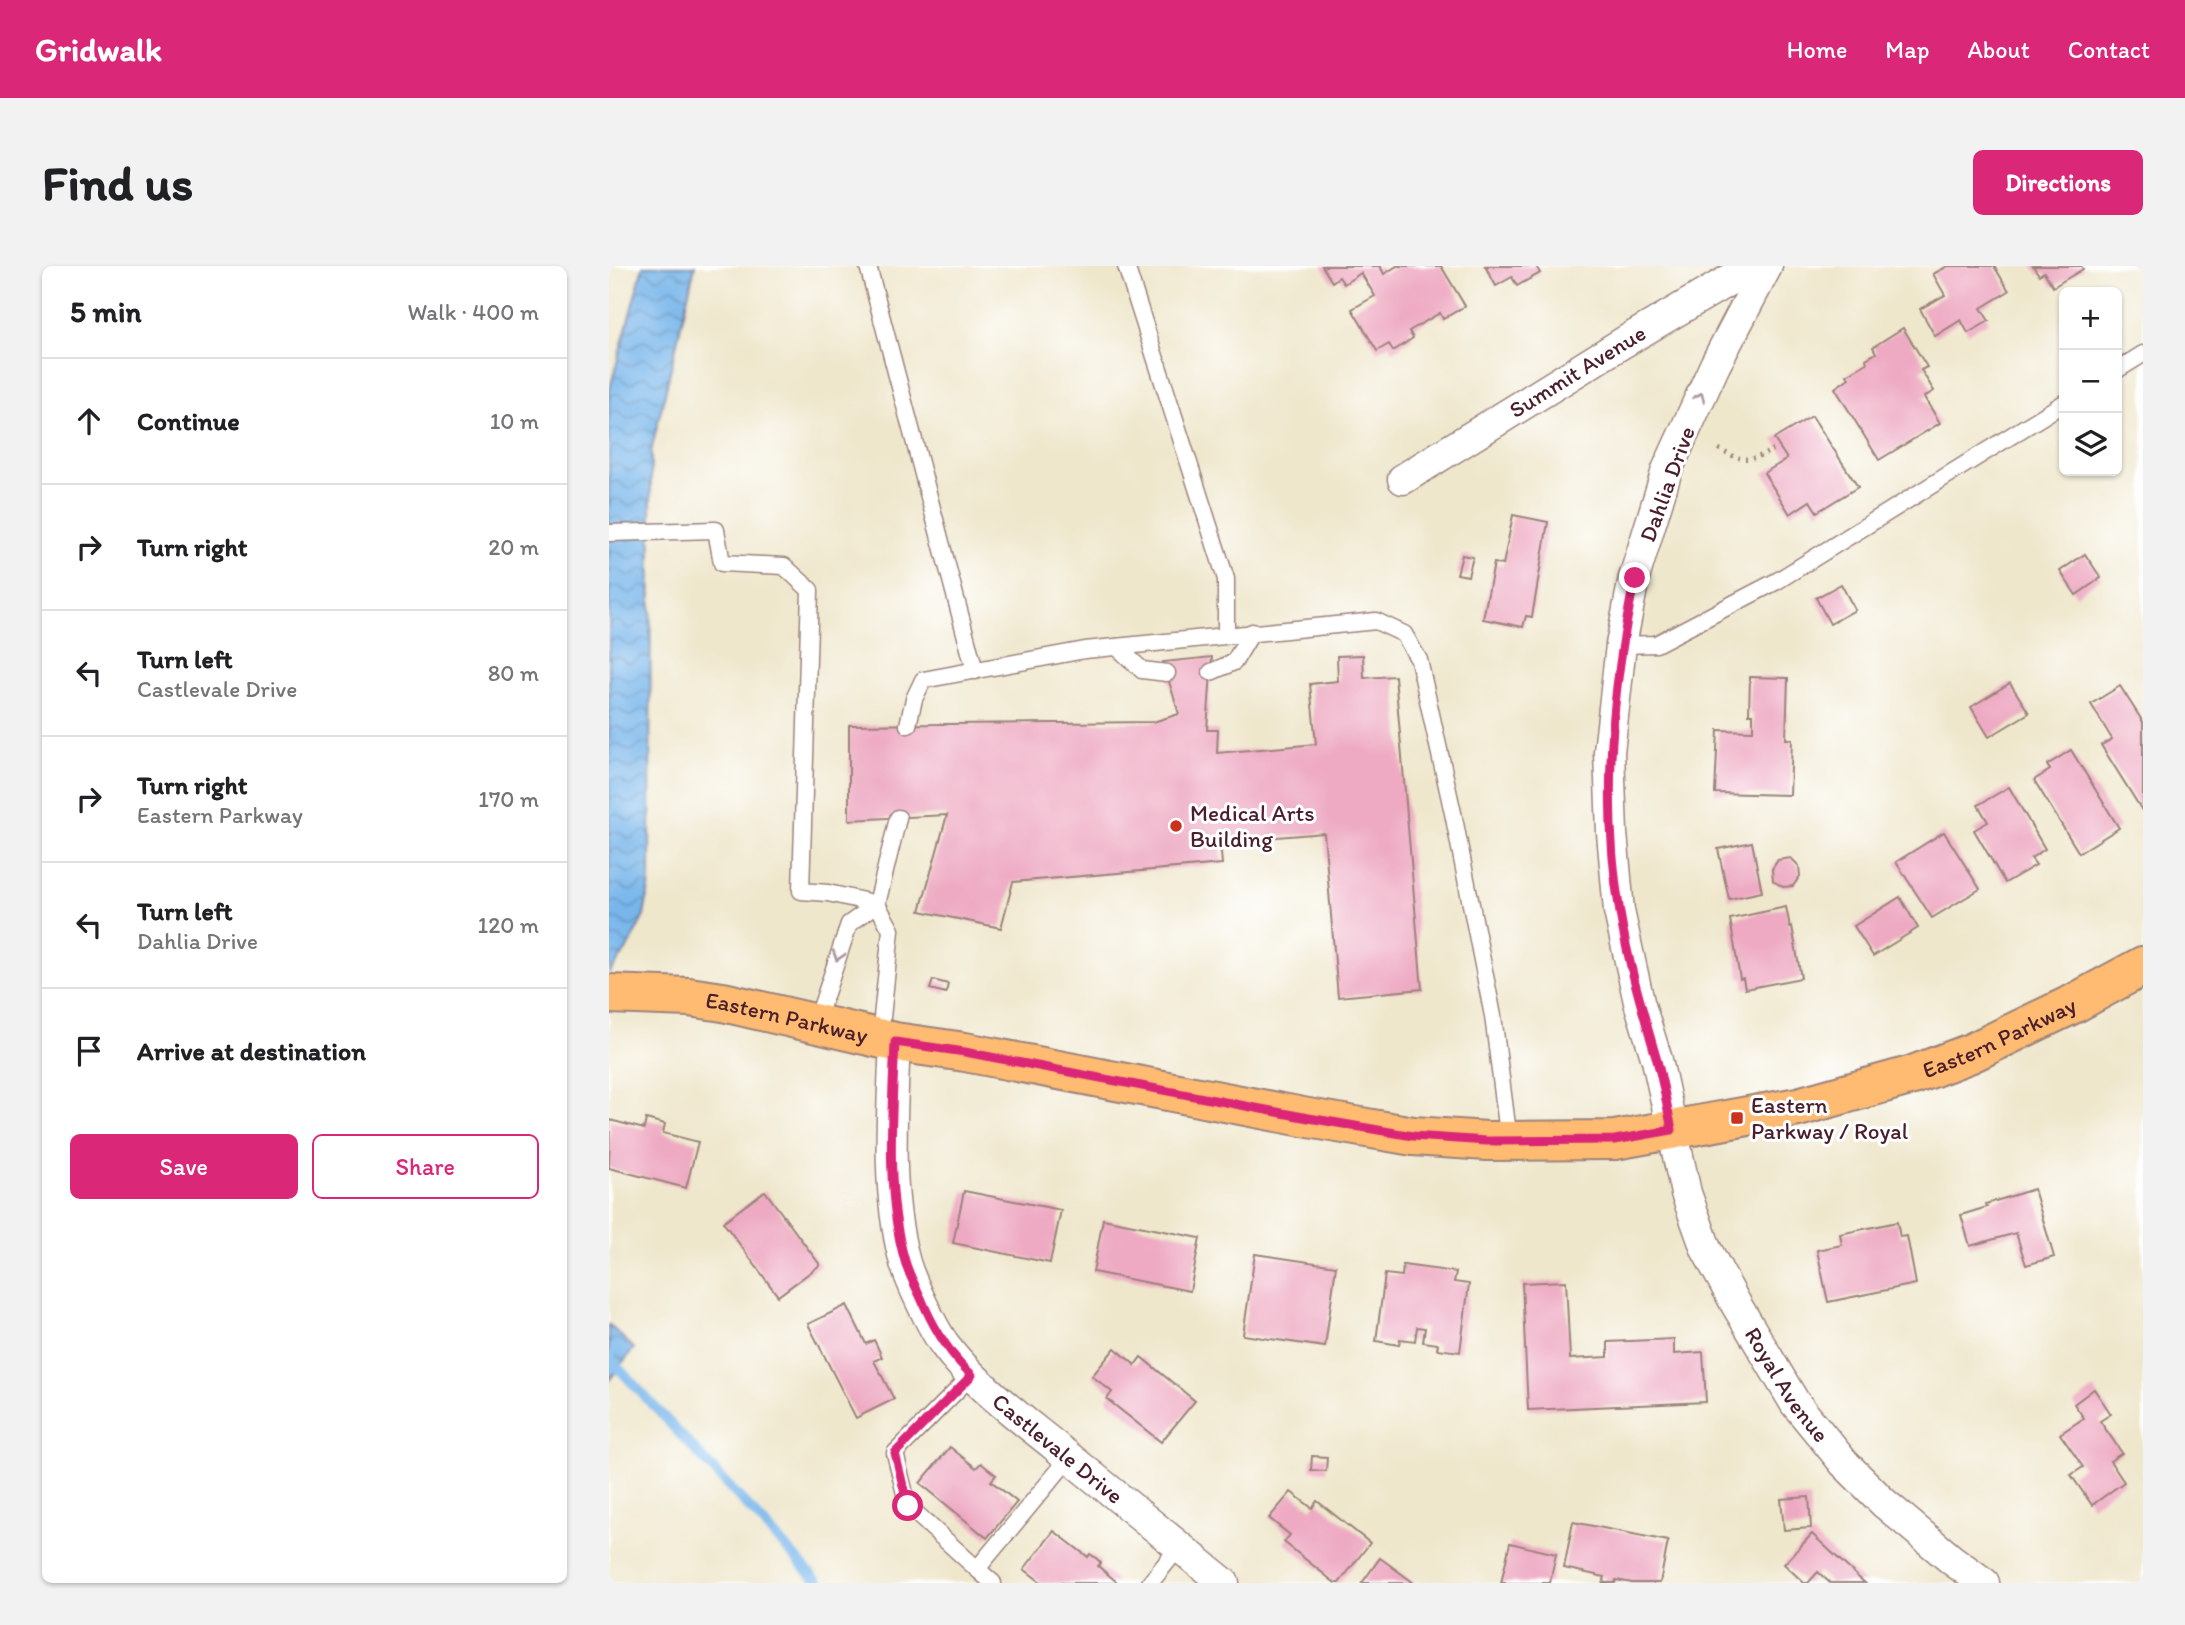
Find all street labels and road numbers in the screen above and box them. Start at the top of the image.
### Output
street label: Summit Avenue [1504,318,1651,424]
street label: Dahlia Drive [1633,422,1701,546]
street label: Eastern Parkway [704,986,871,1049]
street label: Eastern Parkway [1918,991,2081,1084]
street label: Royal Avenue [1739,1322,1835,1448]
street label: Castlevale Drive [987,1387,1129,1510]

